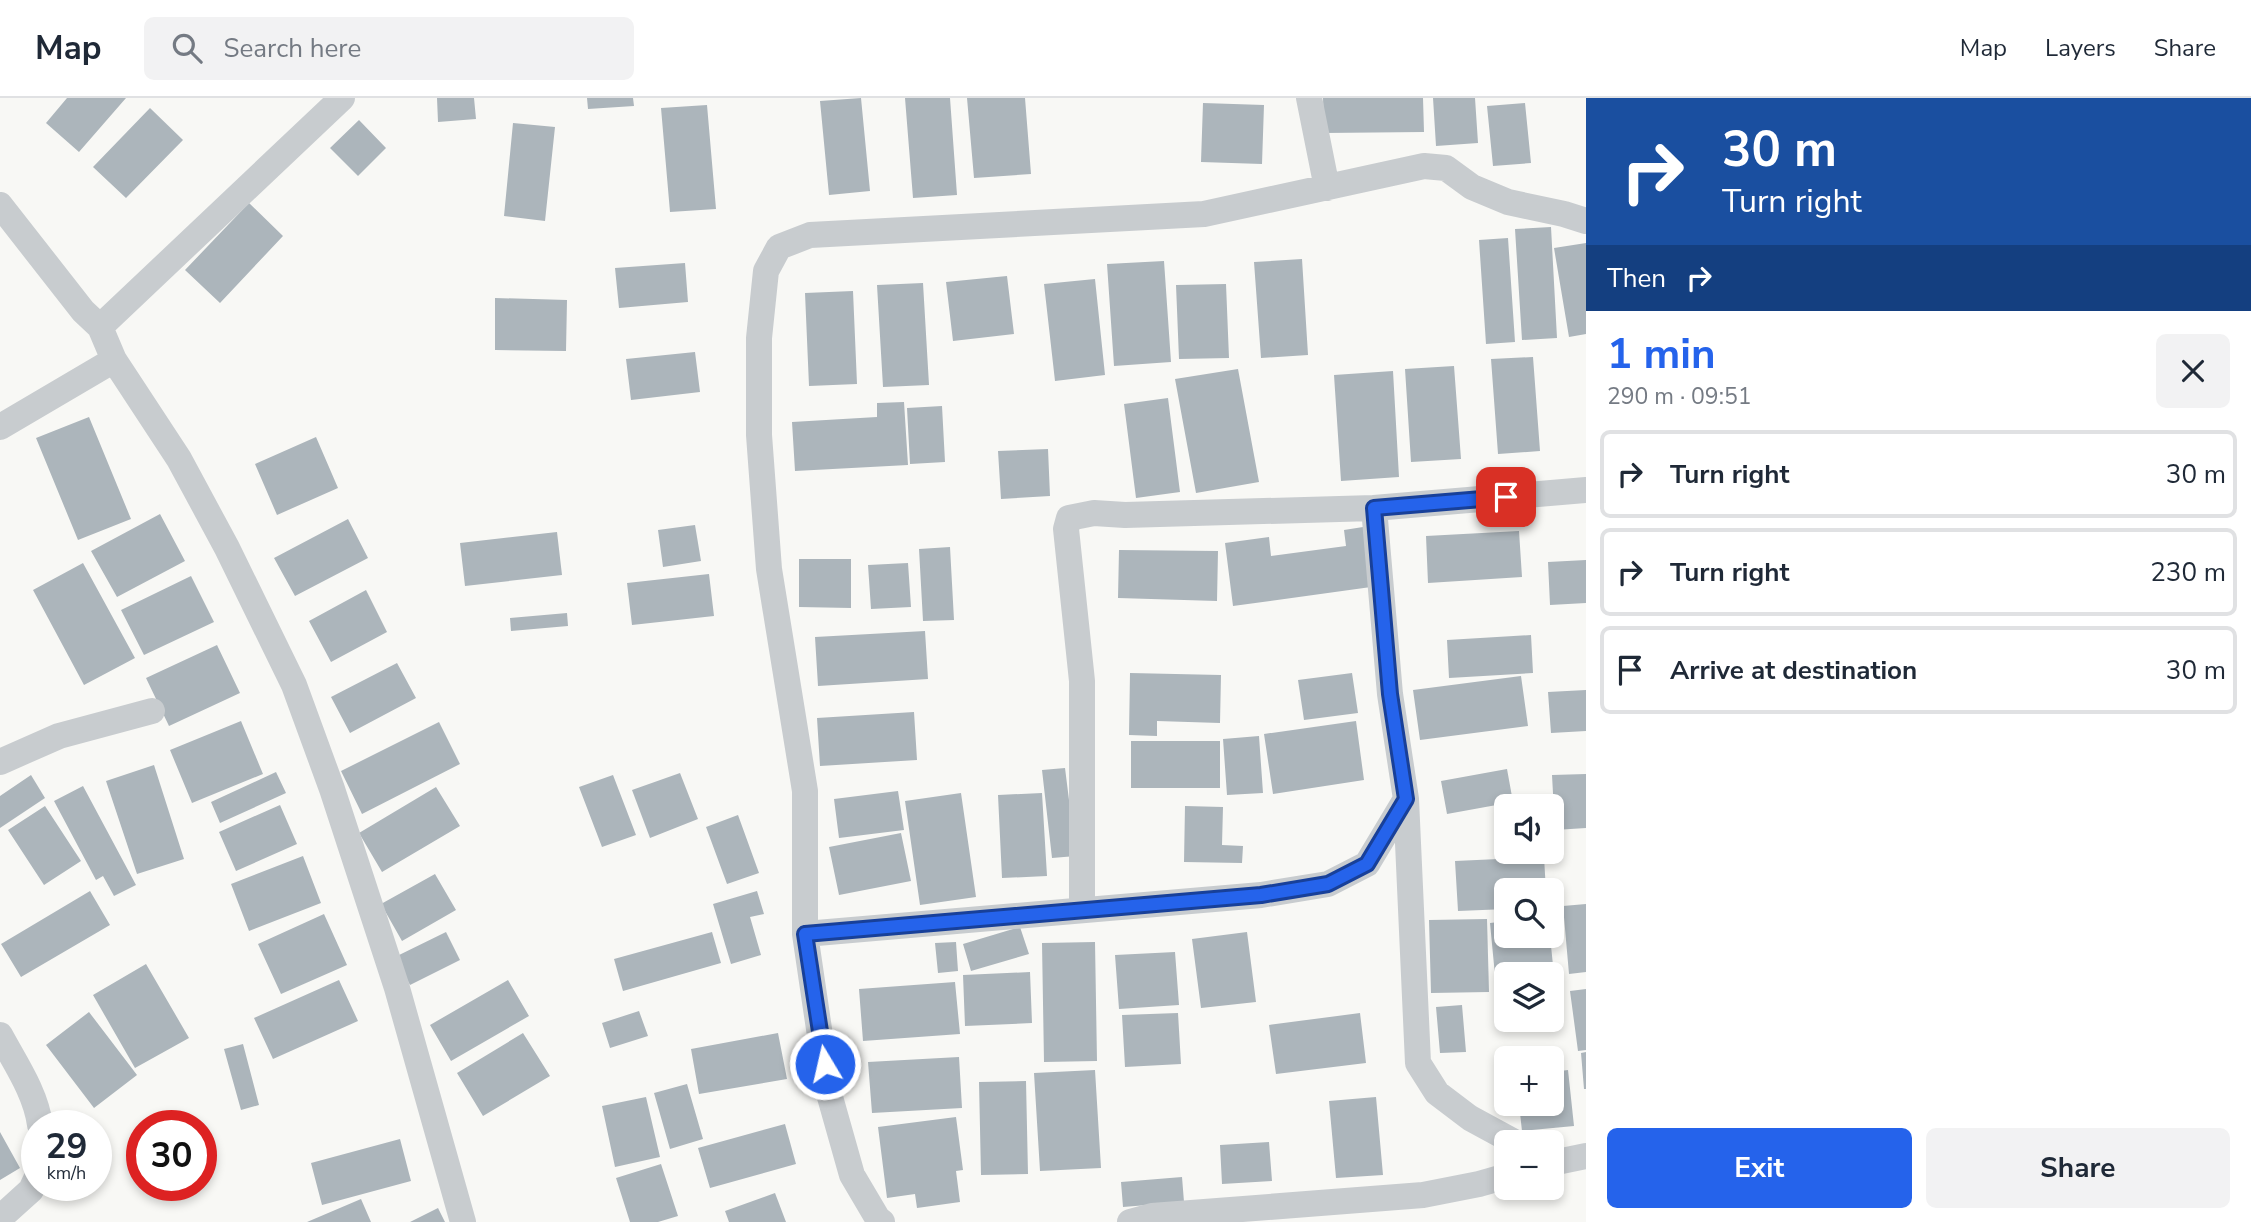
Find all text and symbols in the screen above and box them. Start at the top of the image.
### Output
search box [144,17,634,80]
text: Map [35,26,102,71]
icon: search [168,29,206,67]
text: Search here [224,31,361,66]
text: Map [1960,32,2007,64]
text: Layers [2045,32,2116,64]
text: Share [2154,32,2216,64]
text: 30 m [1722,116,1837,183]
icon: right [1607,126,1698,217]
text: Turn right [1722,180,1862,223]
icon: right [1680,259,1718,297]
text: Then [1607,261,1666,296]
text: 1 min [1607,326,1716,383]
button: close [2156,334,2230,408]
text: 290 m · 09:51 [1607,381,1752,412]
icon: right [1611,455,1649,493]
text: Turn right [1670,457,1789,492]
text: 30 m [2166,457,2226,492]
pin [1476,467,1536,527]
icon: arrive [1487,478,1525,516]
icon: right [1611,553,1649,591]
text: Turn right [1670,555,1789,590]
text: 230 m [2150,555,2226,590]
icon: arrive [1611,651,1649,689]
text: Arrive at destination [1670,653,1917,688]
text: 30 m [2166,653,2226,688]
map controls [1494,794,1564,1200]
button: sound [1494,794,1564,864]
button: search [1494,878,1564,948]
button: layers [1494,962,1564,1032]
position arrow [788,1027,862,1101]
button: + [1494,1046,1564,1116]
speed limit sign: 30 [126,1110,217,1201]
text: 29 [45,1123,88,1170]
button: Exit [1607,1128,1912,1208]
button: Share [1926,1128,2230,1208]
button: − [1494,1130,1564,1200]
text: km/h [47,1161,86,1185]

